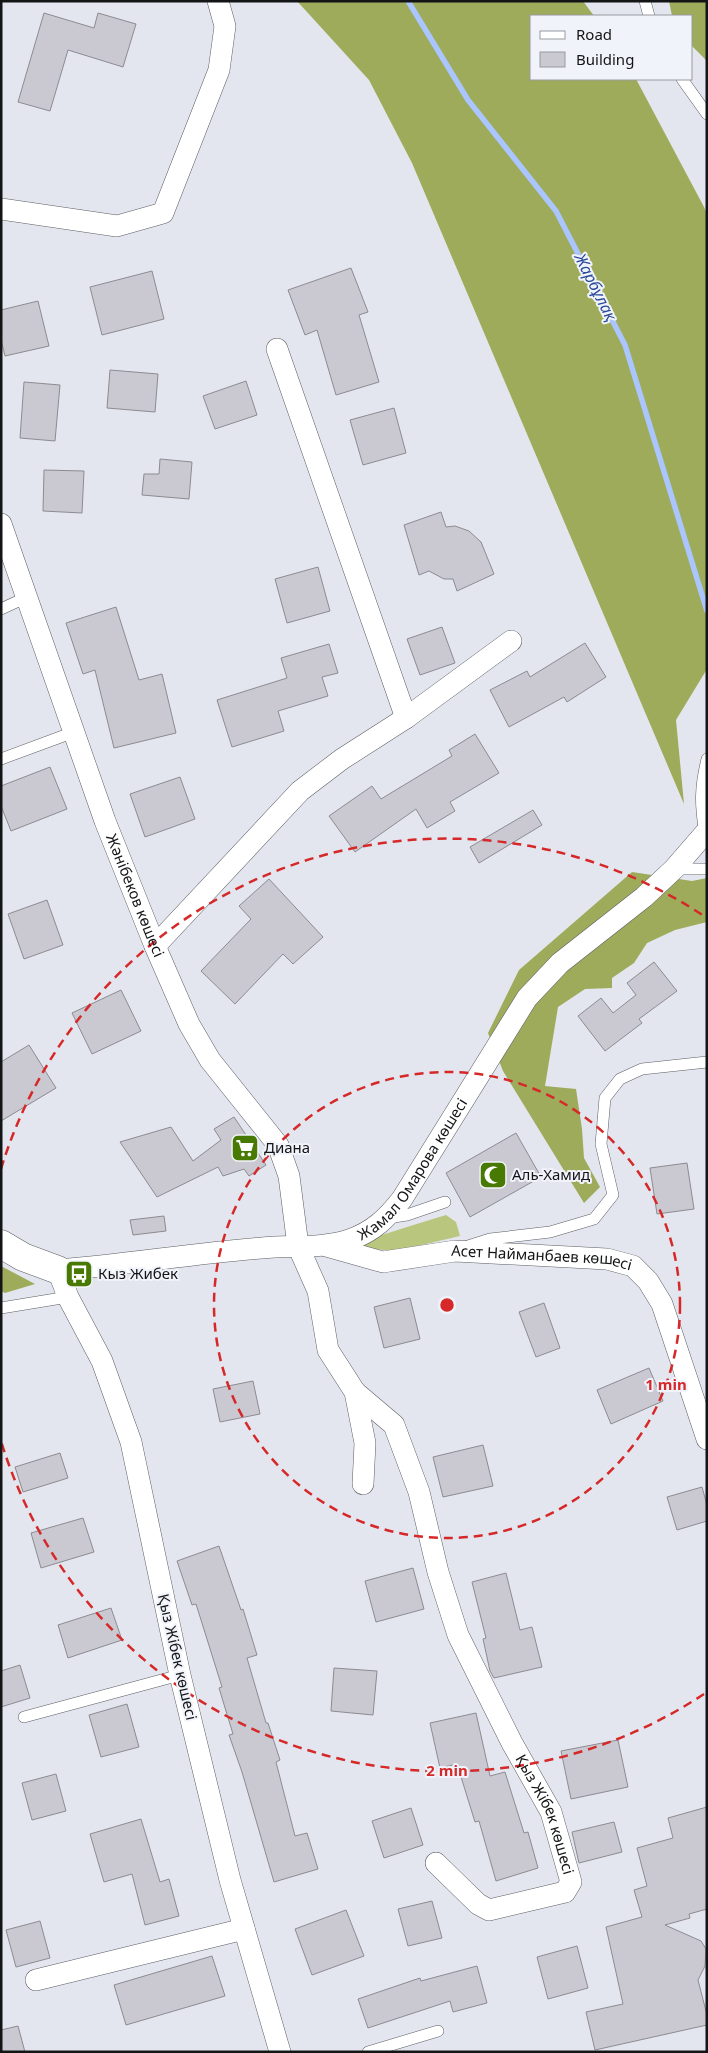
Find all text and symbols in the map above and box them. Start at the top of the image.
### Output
legend [530,15,693,80]
text: Road [576,24,612,44]
text: Building [576,49,634,69]
water label: Жарбұлақ [569,248,623,325]
street label: Жәнібеков көшесі [102,831,170,960]
street label: Жамал Омарова көшесі [354,1094,471,1244]
supermarket icon: Диана [230,1133,260,1163]
place label: Диана [264,1137,310,1157]
mosque icon: Аль-Хамид [478,1160,508,1190]
place label: Аль-Хамид [512,1164,590,1184]
street label: Асет Найманбаев көшесі [451,1240,634,1274]
bus stop icon: Кыз Жибек [64,1259,94,1289]
place label: Кыз Жибек [98,1263,178,1283]
centre of rings [438,1296,456,1314]
text: 1 min [645,1374,687,1394]
street label: Қыз Жібек көшесі [154,1592,202,1722]
street label: Қыз Жібек көшесі [511,1751,579,1877]
text: 2 min [426,1760,468,1780]

